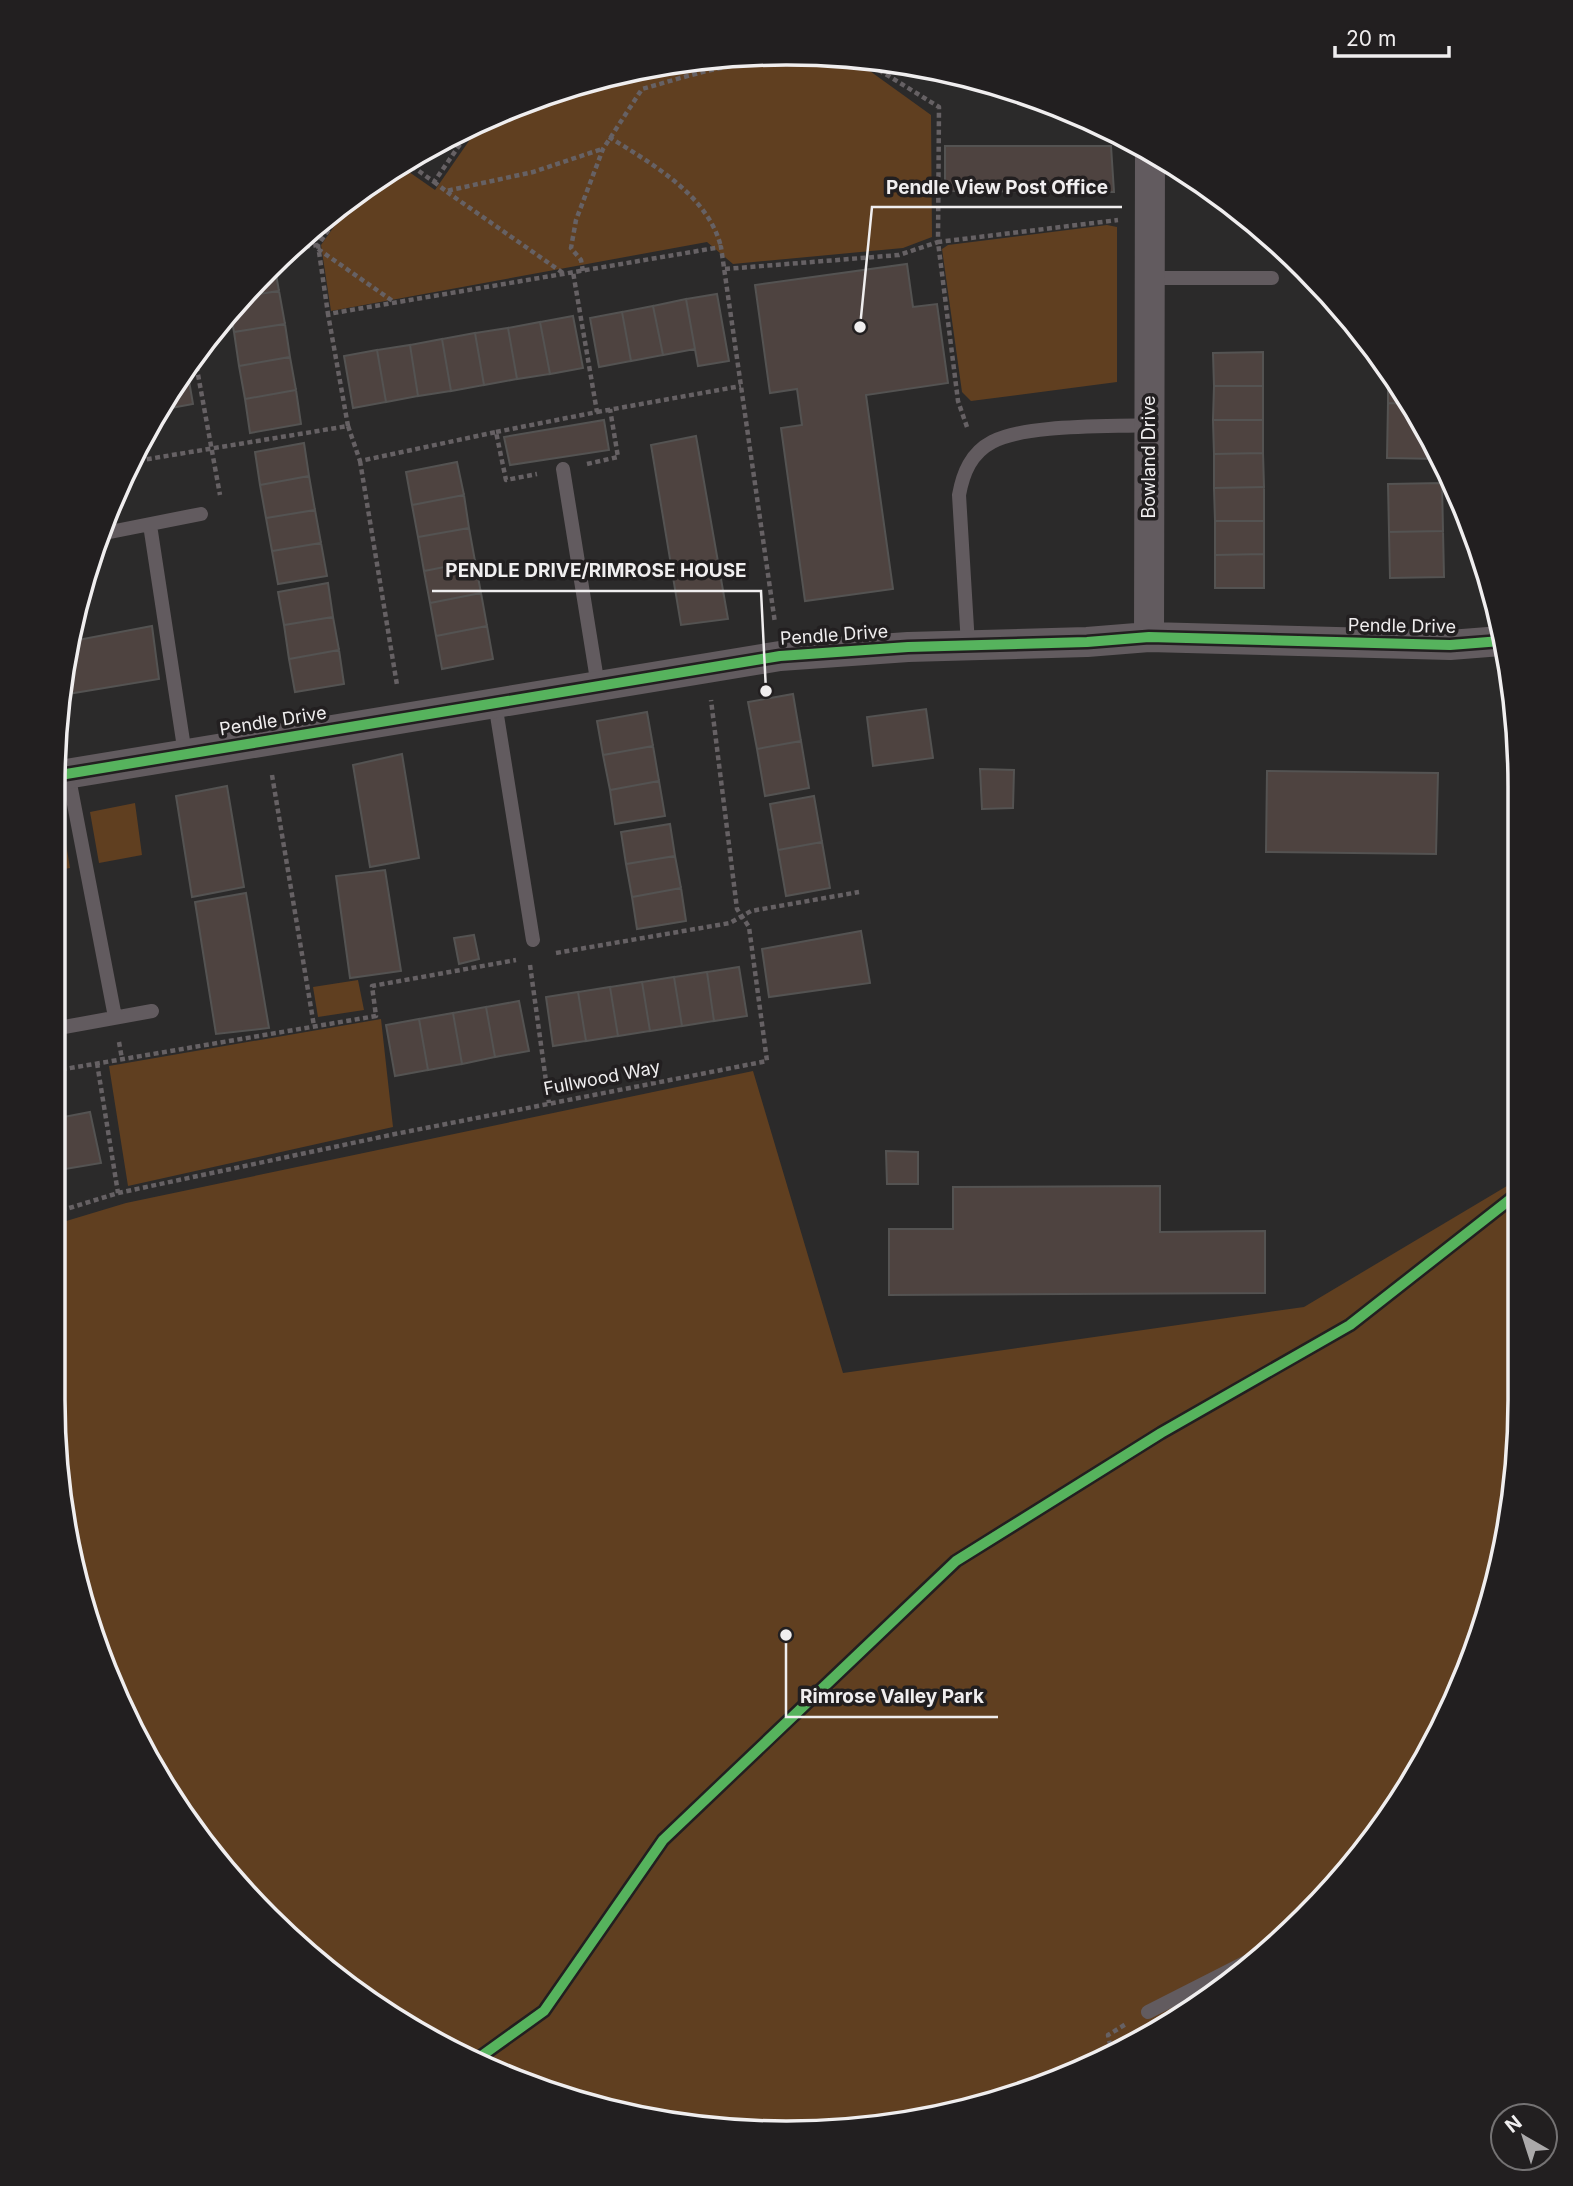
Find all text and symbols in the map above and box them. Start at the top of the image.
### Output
scale bar [1335,14,1449,58]
text: 20 m [1346,26,1396,51]
callout: Pendle View Post Office [872,167,1122,207]
text: Pendle View Post Office [886,176,1108,199]
street label: Bowland Drive [1138,396,1159,518]
callout: PENDLE DRIVE/RIMROSE HOUSE [432,551,761,591]
text: PENDLE DRIVE/RIMROSE HOUSE [445,559,747,582]
street label: Pendle Drive [1348,614,1456,637]
street label: Pendle Drive [779,620,889,649]
street label: Pendle Drive [218,702,328,739]
street label: Fullwood Way [542,1056,662,1099]
callout: Rimrose Valley Park [786,1677,998,1717]
text: Rimrose Valley Park [800,1685,984,1708]
north arrow [1489,2102,1559,2172]
text: N [1501,2111,1526,2138]

